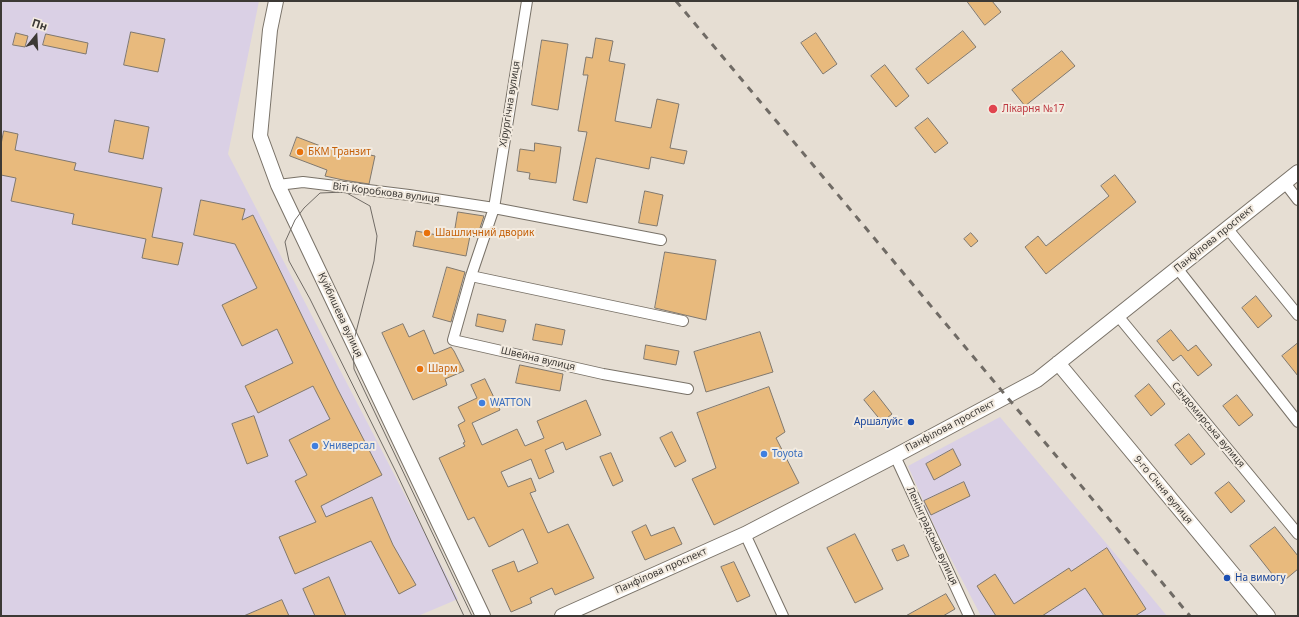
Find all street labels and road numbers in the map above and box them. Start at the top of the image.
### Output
street label: Хірургічна вулиця [497,60,523,148]
street label: Віті Коробкова вулиця [332,180,440,206]
street label: Панфілова проспект [1172,203,1256,275]
street label: Куйбишева вулиця [315,271,365,359]
street label: Швейна вулиця [500,345,576,373]
street label: Сандомирська вулиця [1169,380,1247,470]
street label: Панфілова проспект [903,397,997,455]
street label: 9-го Січня вулиця [1131,453,1195,527]
street label: Ленінградська вулиця [904,485,960,587]
street label: Панфілова проспект [613,545,709,597]

